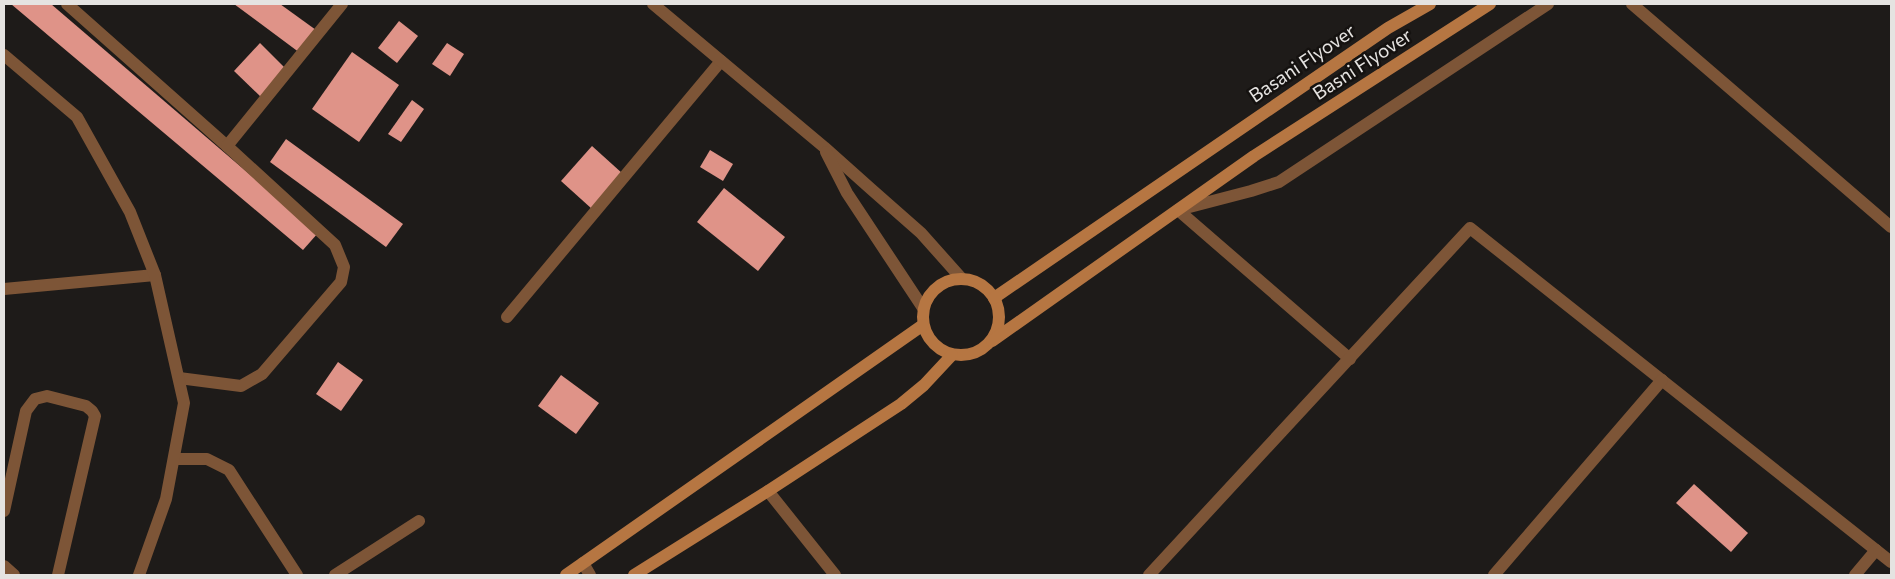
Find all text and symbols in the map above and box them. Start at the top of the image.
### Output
street label: Basani Flyover [1244,18,1360,107]
street label: Basni Flyover [1308,23,1416,104]

